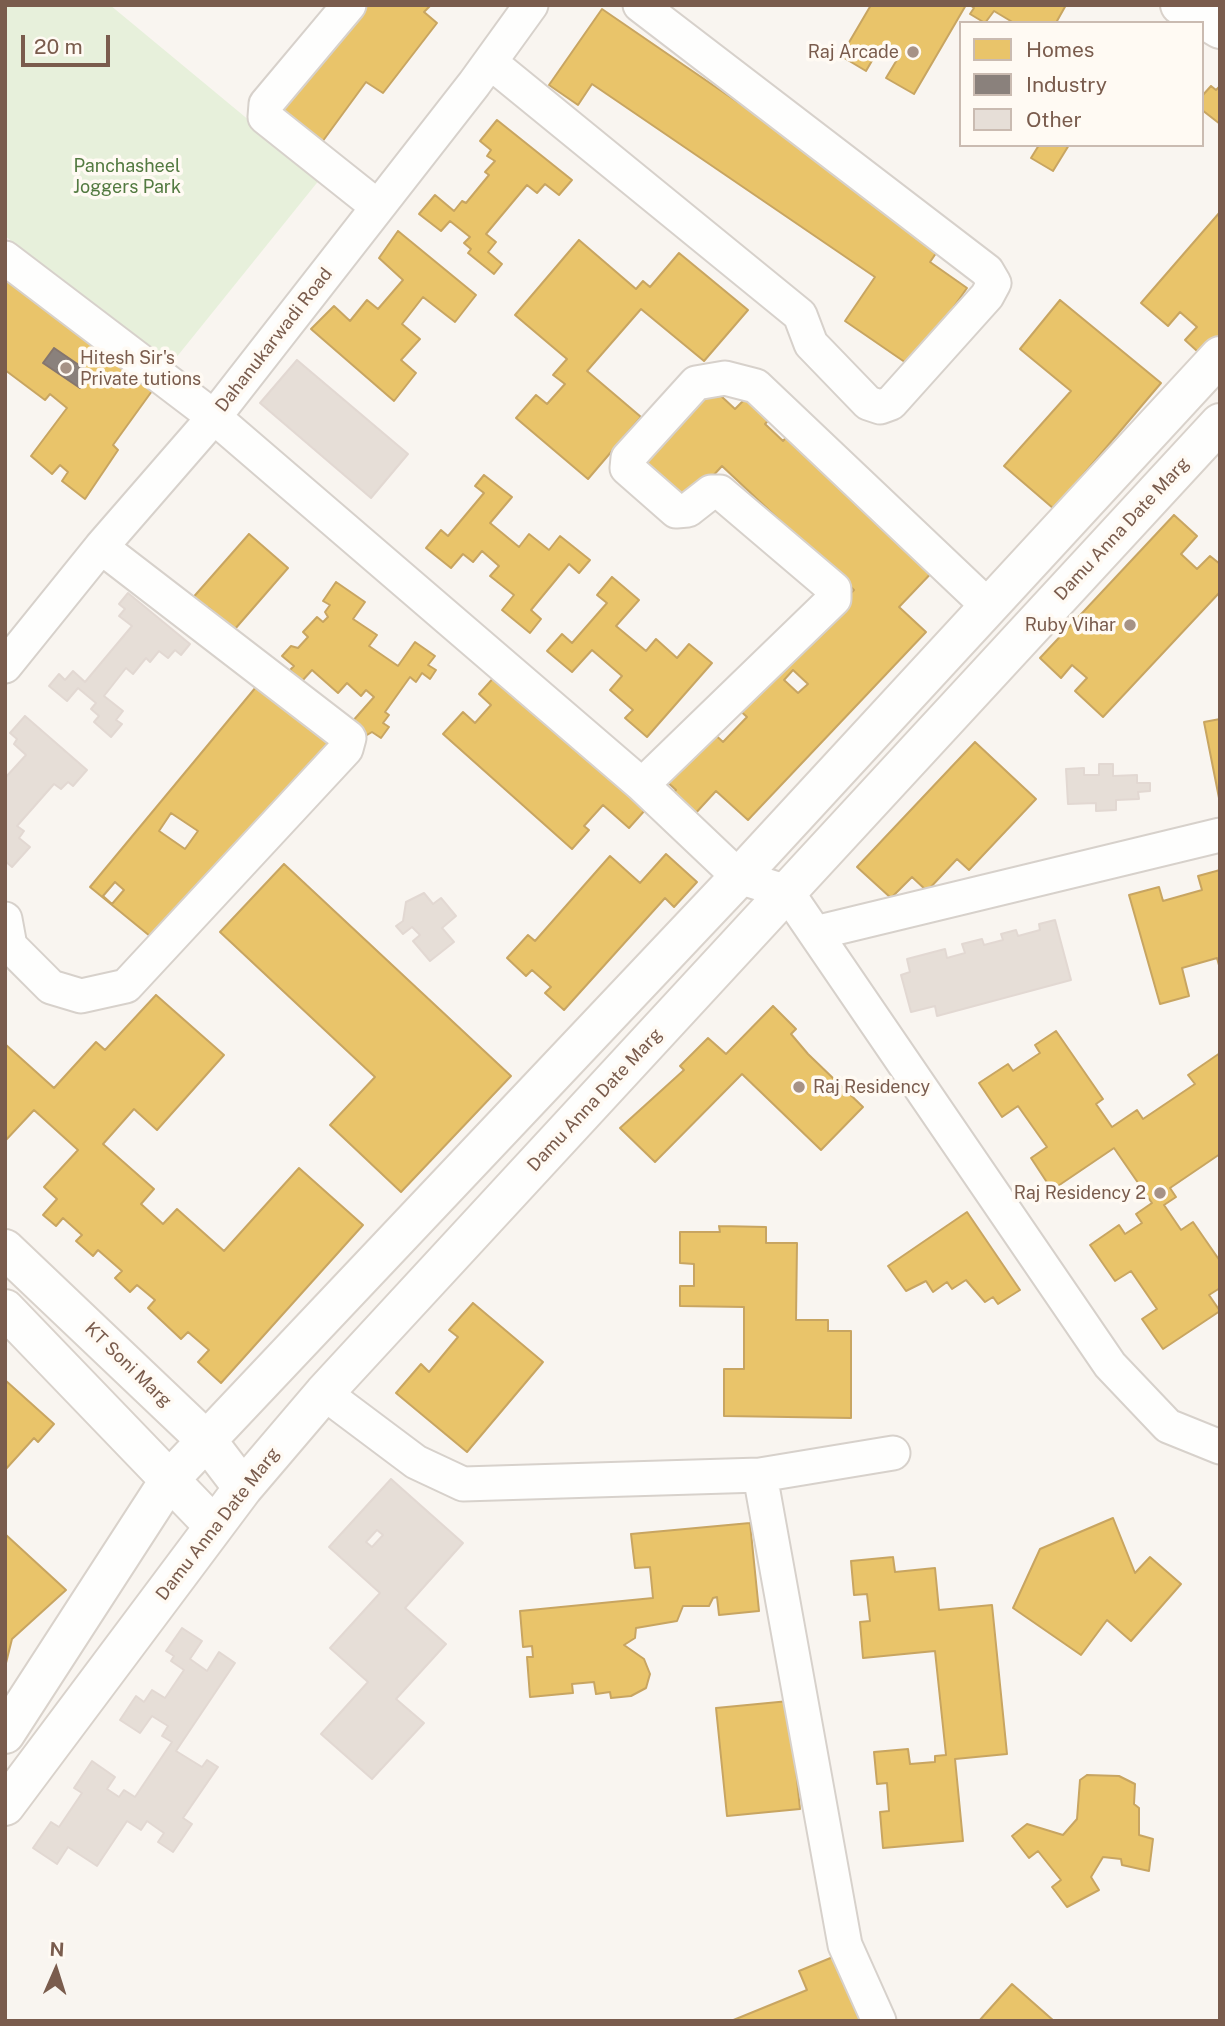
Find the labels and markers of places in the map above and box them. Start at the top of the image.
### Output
place label: Raj Arcade [808,41,899,63]
marker: Raj Arcade [905,44,921,60]
place label: Hitesh Sir's Private tutions [80,347,201,390]
marker: Hitesh Sir's Private tutions [58,360,74,376]
place label: Ruby Vihar [1025,614,1116,636]
marker: Ruby Vihar [1122,617,1138,633]
place label: Raj Residency [813,1076,930,1098]
marker: Raj Residency [791,1079,807,1095]
place label: Raj Residency 2 [1014,1182,1146,1204]
marker: Raj Residency 2 [1152,1185,1168,1201]

